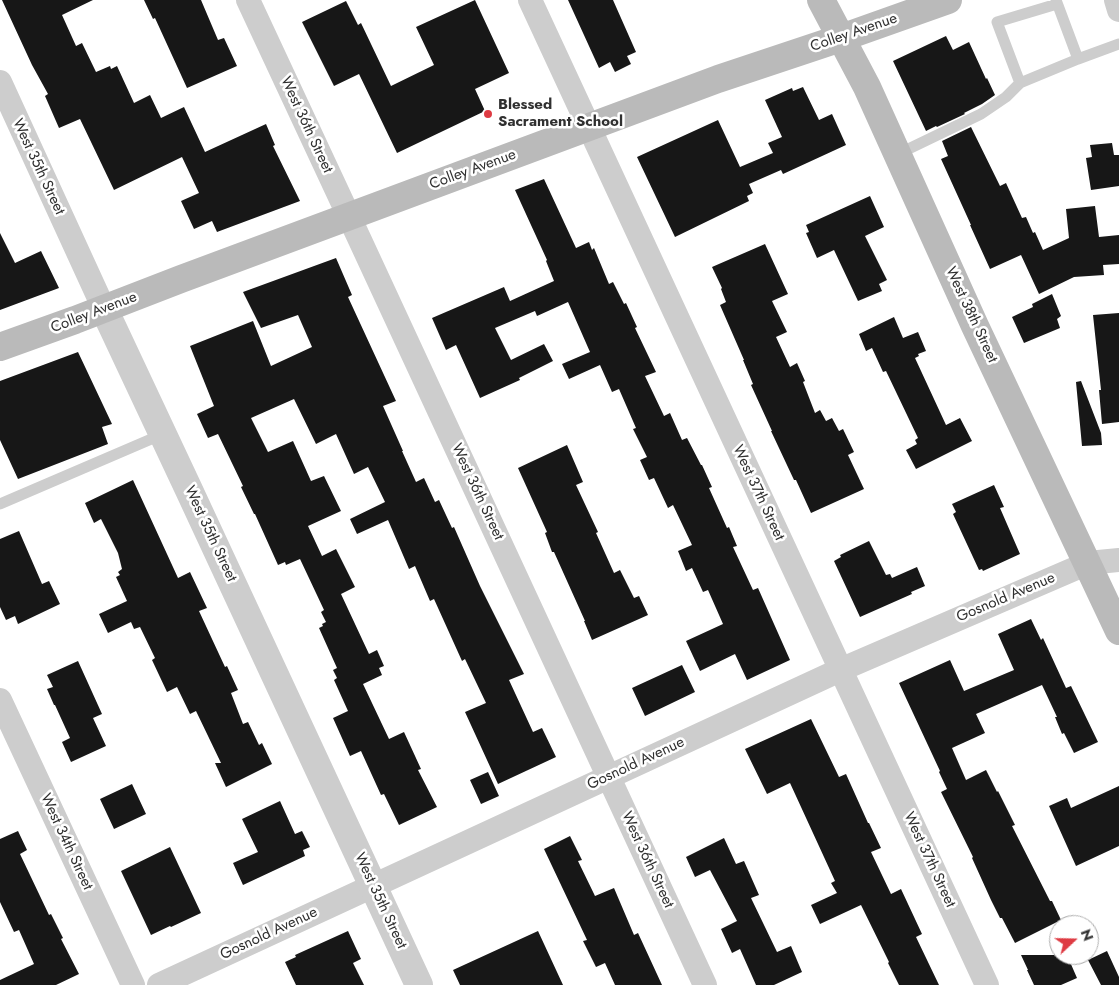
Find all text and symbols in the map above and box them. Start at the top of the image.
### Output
street label: Colley Avenue [808,10,900,56]
street label: West 36th Street [276,74,336,176]
place label: Blessed Sacrament School [498,96,623,131]
marker: Blessed Sacrament School [482,108,494,120]
street label: West 35th Street [8,116,68,218]
street label: Colley Avenue [427,146,519,194]
street label: West 38th Street [941,264,1001,366]
street label: Colley Avenue [48,288,140,338]
street label: West 36th Street [447,441,507,543]
street label: West 37th Street [728,442,788,544]
street label: West 35th Street [180,483,240,585]
street label: Gosnold Avenue [954,569,1058,627]
street label: Gosnold Avenue [585,734,687,794]
street label: West 34th Street [36,791,96,893]
street label: West 36th Street [617,809,677,911]
street label: West 37th Street [899,809,959,911]
street label: West 35th Street [350,850,410,952]
street label: Gosnold Avenue [218,904,320,964]
north arrow [1049,915,1099,965]
text: N [1076,926,1098,944]

